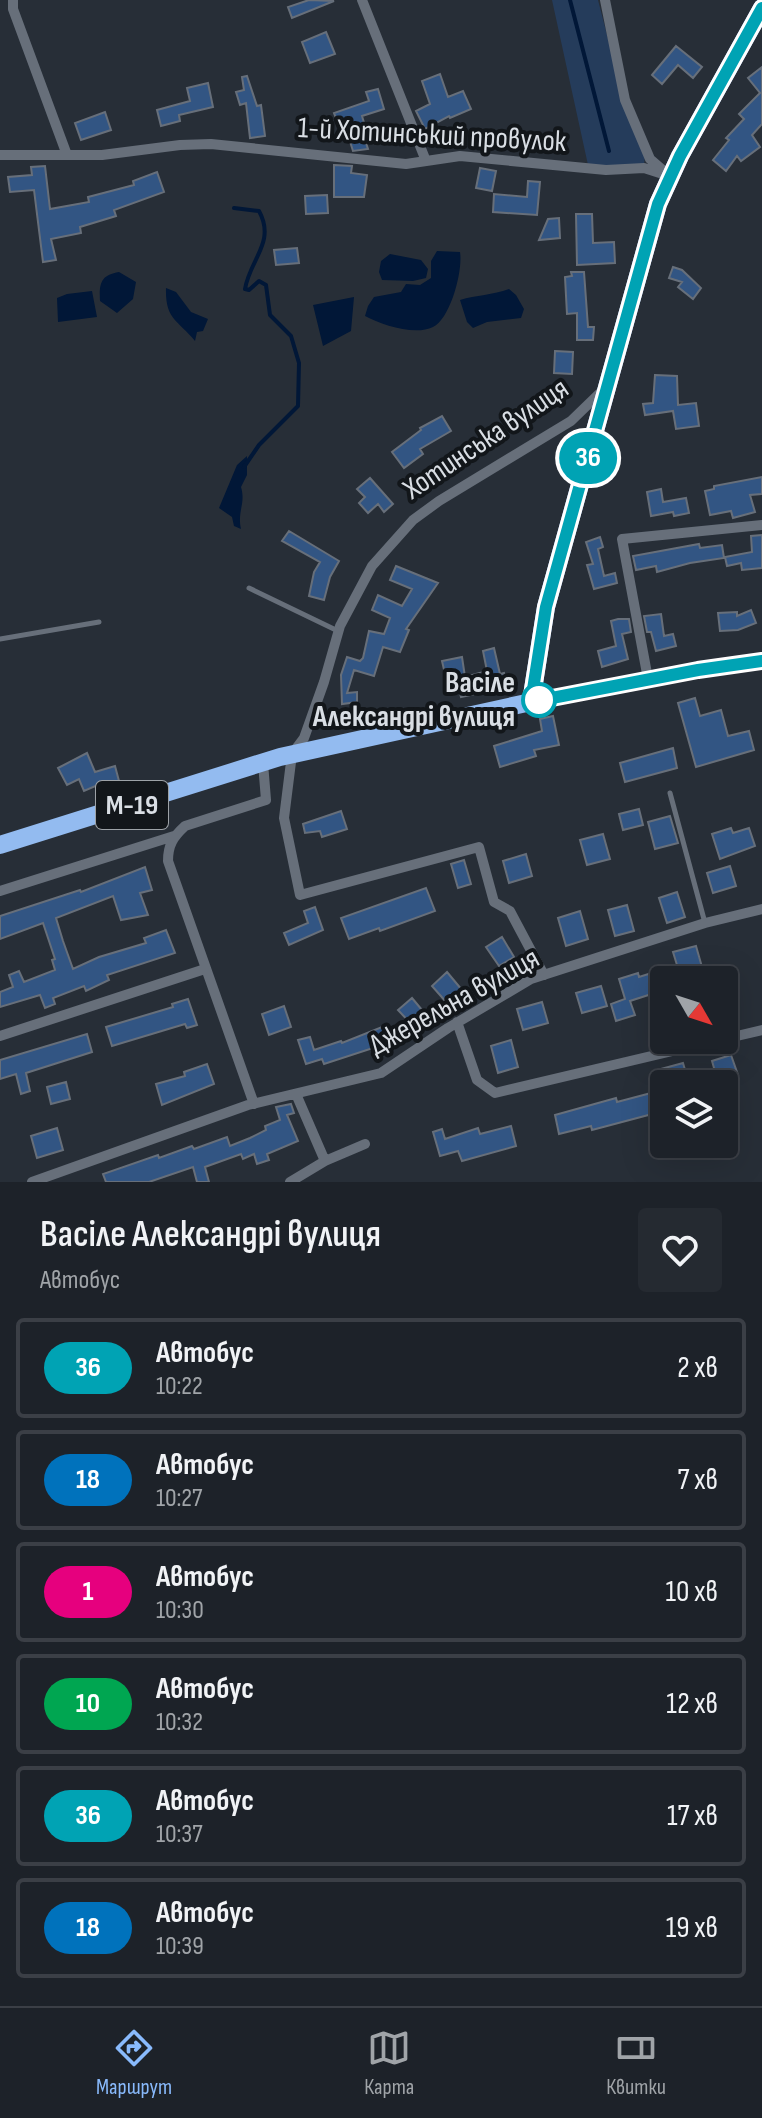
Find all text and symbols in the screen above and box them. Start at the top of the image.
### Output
street label: 1-й Хотинський провулок [297,110,568,160]
street label: Хотинська вулиця [396,371,575,508]
line badge: 36 [552,432,624,484]
text: 36 [575,441,601,474]
place label: Васіле Александрі вулиця [312,665,515,735]
marker: Васіле Александрі вулиця [522,683,556,717]
road number: М-19 [96,781,168,829]
street label: Джерельна вулиця [362,940,546,1064]
north arrow [650,966,738,1054]
map controls [650,966,738,1158]
button: layers [650,1070,738,1158]
button: heart [638,1208,722,1292]
text: Васіле Александрі вулиця [40,1212,381,1257]
text: Автобус [40,1265,120,1296]
text: Автобус [156,1335,254,1371]
text: 2 хв [677,1350,718,1386]
text: 36 [75,1351,101,1384]
text: 10:22 [156,1371,203,1402]
text: Автобус [156,1447,254,1483]
text: 7 хв [678,1462,718,1498]
text: 18 [76,1463,100,1496]
text: 10:27 [156,1483,202,1514]
text: Автобус [156,1559,254,1595]
text: 10 хв [666,1574,718,1610]
text: 1 [83,1575,93,1608]
text: 10:30 [156,1595,204,1626]
text: Автобус [156,1671,254,1707]
text: 12 хв [666,1686,718,1722]
text: 10 [76,1687,100,1720]
text: 10:32 [156,1707,203,1738]
text: Автобус [156,1783,254,1819]
text: 17 хв [667,1798,718,1834]
text: 36 [75,1799,101,1832]
text: 10:37 [156,1819,203,1850]
text: Автобус [156,1895,254,1931]
text: 19 хв [666,1910,718,1946]
text: 18 [76,1911,100,1944]
text: 10:39 [156,1931,204,1962]
tab: Маршрут [96,2026,172,2101]
tab: Карта [364,2026,414,2101]
tab: Квитки [606,2026,666,2101]

